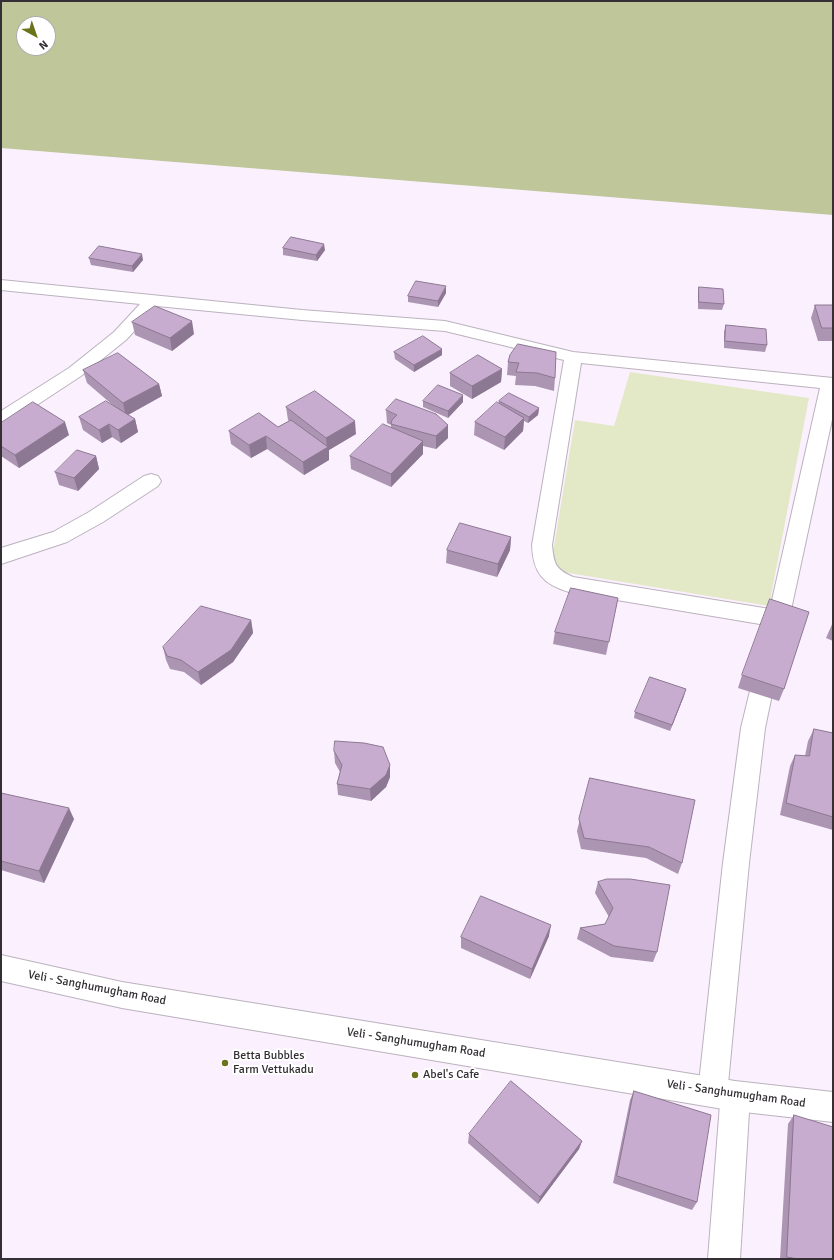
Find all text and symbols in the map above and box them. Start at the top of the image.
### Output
north arrow [16,16,56,56]
text: N [36,37,51,52]
street label: Veli - Sanghumugham Road [27,968,167,1008]
street label: Veli - Sanghumugham Road [346,1025,486,1061]
place label: Betta Bubbles Farm Vettukadu [233,1049,314,1077]
marker: Betta Bubbles Farm Vettukadu [220,1058,230,1068]
place label: Abel's Cafe [423,1068,479,1082]
marker: Abel's Cafe [410,1070,420,1080]
street label: Veli - Sanghumugham Road [666,1077,806,1111]

